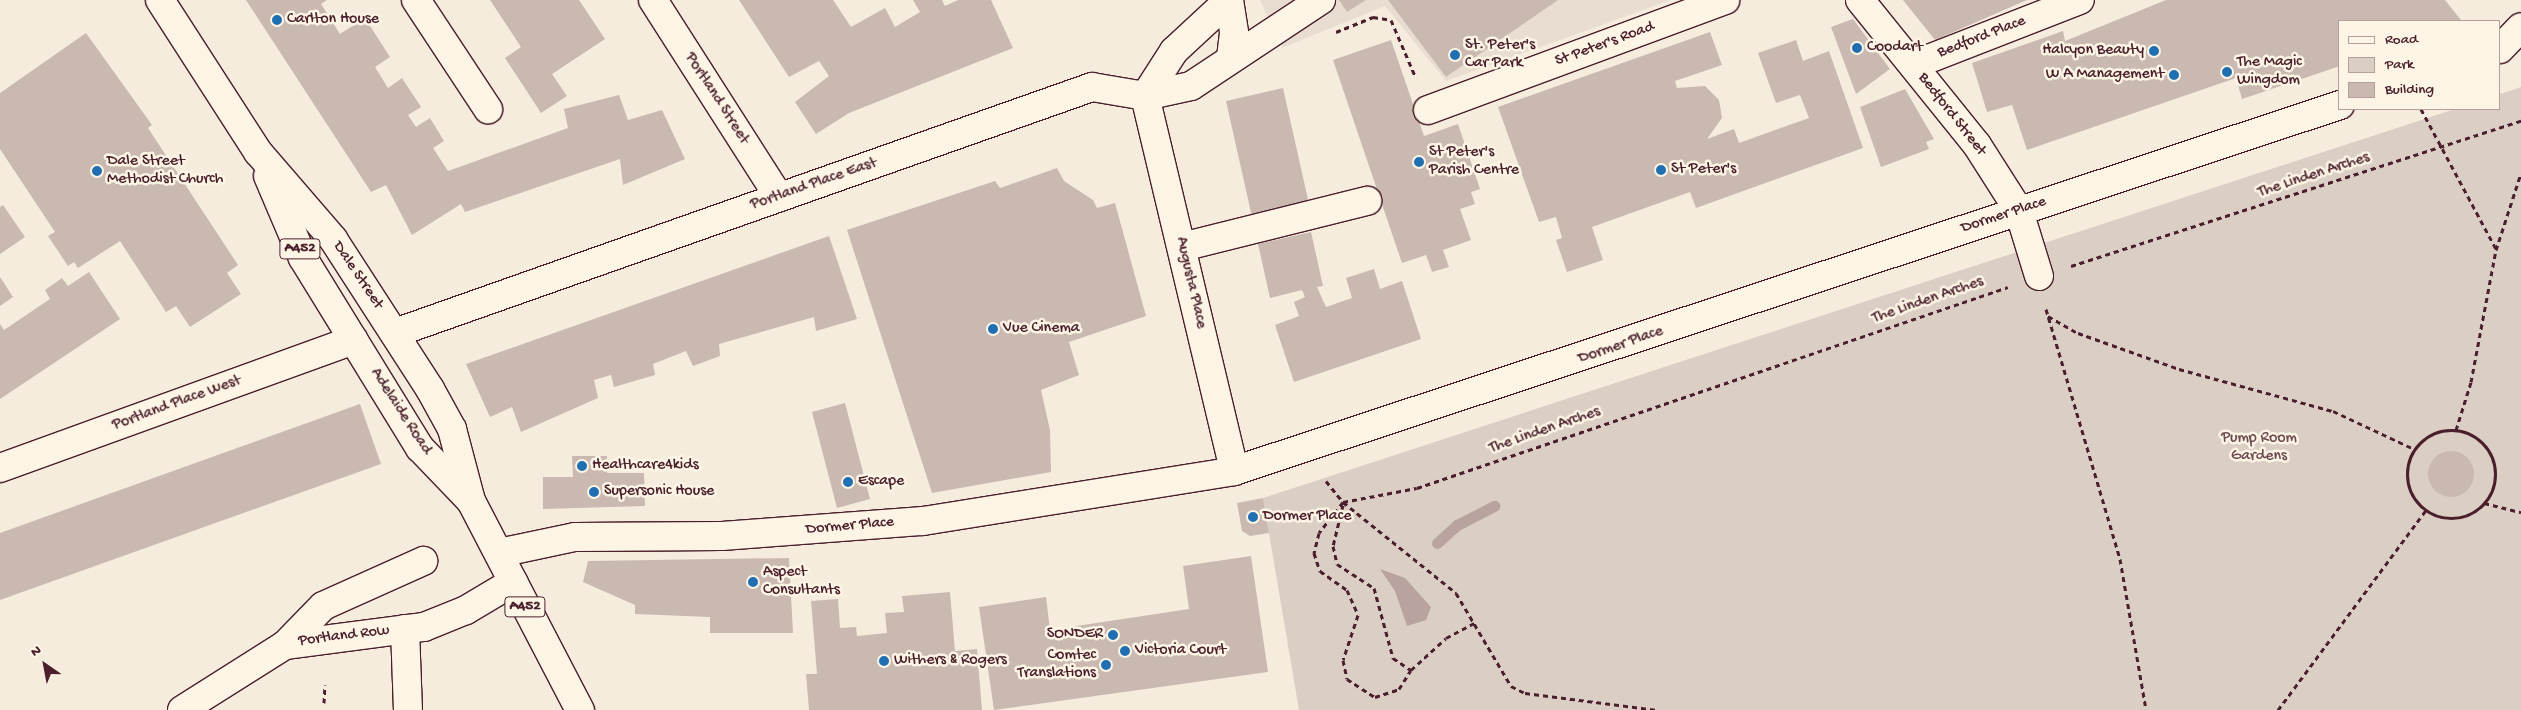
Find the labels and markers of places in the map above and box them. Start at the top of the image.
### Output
place label: Carlton House [287,10,379,30]
marker: Carlton House [271,14,283,26]
place label: St. Peter's Car Park [1465,36,1535,74]
place label: Coodart [1867,38,1923,58]
place label: Halcyon Beauty [2042,41,2144,61]
marker: Coodart [1851,42,1863,54]
marker: Halcyon Beauty [2148,45,2160,57]
marker: St. Peter's Car Park [1449,49,1461,61]
place label: The Magic Wingdom [2237,53,2302,91]
place label: W A Management [2046,65,2164,85]
marker: The Magic Wingdom [2221,66,2233,78]
marker: W A Management [2168,69,2180,81]
place label: St Peter's Parish Centre [1429,143,1519,181]
place label: Dale Street Methodist Church [107,152,223,190]
marker: St Peter's Parish Centre [1413,156,1425,168]
place label: St Peter's [1671,160,1736,180]
marker: St Peter's [1655,164,1667,176]
marker: Dale Street Methodist Church [91,165,103,177]
place label: Vue Cinema [1003,319,1080,339]
marker: Vue Cinema [987,323,999,335]
place label: Healthcare4kids [592,456,699,476]
marker: Healthcare4kids [576,460,588,472]
place label: Escape [858,472,904,492]
marker: Escape [842,476,854,488]
place label: Supersonic House [604,482,714,502]
marker: Supersonic House [588,486,600,498]
place label: Dormer Place [1263,507,1351,527]
marker: Dormer Place [1247,511,1259,523]
place label: Aspect Consultants [763,563,840,601]
marker: Aspect Consultants [747,576,759,588]
place label: SONDER [1047,625,1103,645]
marker: SONDER [1107,629,1119,641]
place label: Victoria Court [1135,641,1226,661]
marker: Victoria Court [1119,645,1131,657]
place label: Comtec Translations [1018,646,1096,684]
place label: Withers & Rogers [894,651,1007,671]
marker: Withers & Rogers [878,655,890,667]
marker: Comtec Translations [1100,659,1112,671]

